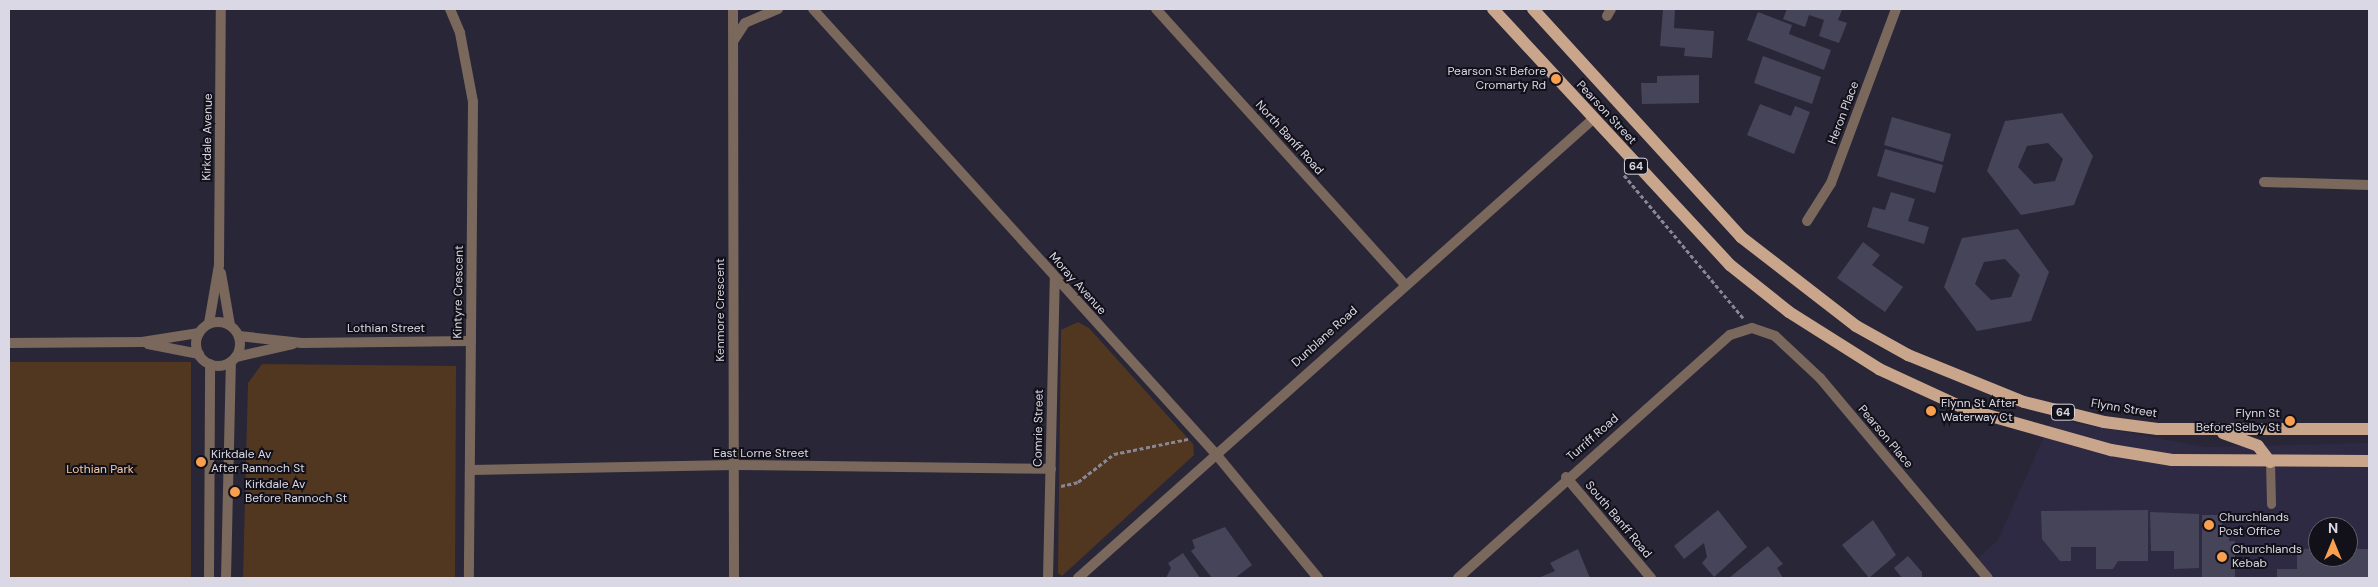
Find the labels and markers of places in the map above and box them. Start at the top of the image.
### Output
place label: Pearson St Before Cromarty Rd [1447,65,1546,93]
marker: Pearson St Before Cromarty Rd [1550,73,1562,85]
place label: Flynn St After Waterway Ct [1941,397,2016,425]
marker: Flynn St After Waterway Ct [1925,405,1937,417]
place label: Flynn St Before Selby St [2196,407,2280,435]
marker: Flynn St Before Selby St [2284,415,2296,427]
place label: Kirkdale Av After Rannoch St [211,448,305,476]
marker: Kirkdale Av After Rannoch St [195,456,207,468]
place label: Kirkdale Av Before Rannoch St [245,478,347,506]
marker: Kirkdale Av Before Rannoch St [229,486,241,498]
place label: Churchlands Post Office [2219,511,2289,539]
marker: Churchlands Post Office [2203,519,2215,531]
place label: Churchlands Kebab [2232,543,2302,571]
marker: Churchlands Kebab [2216,551,2228,563]

